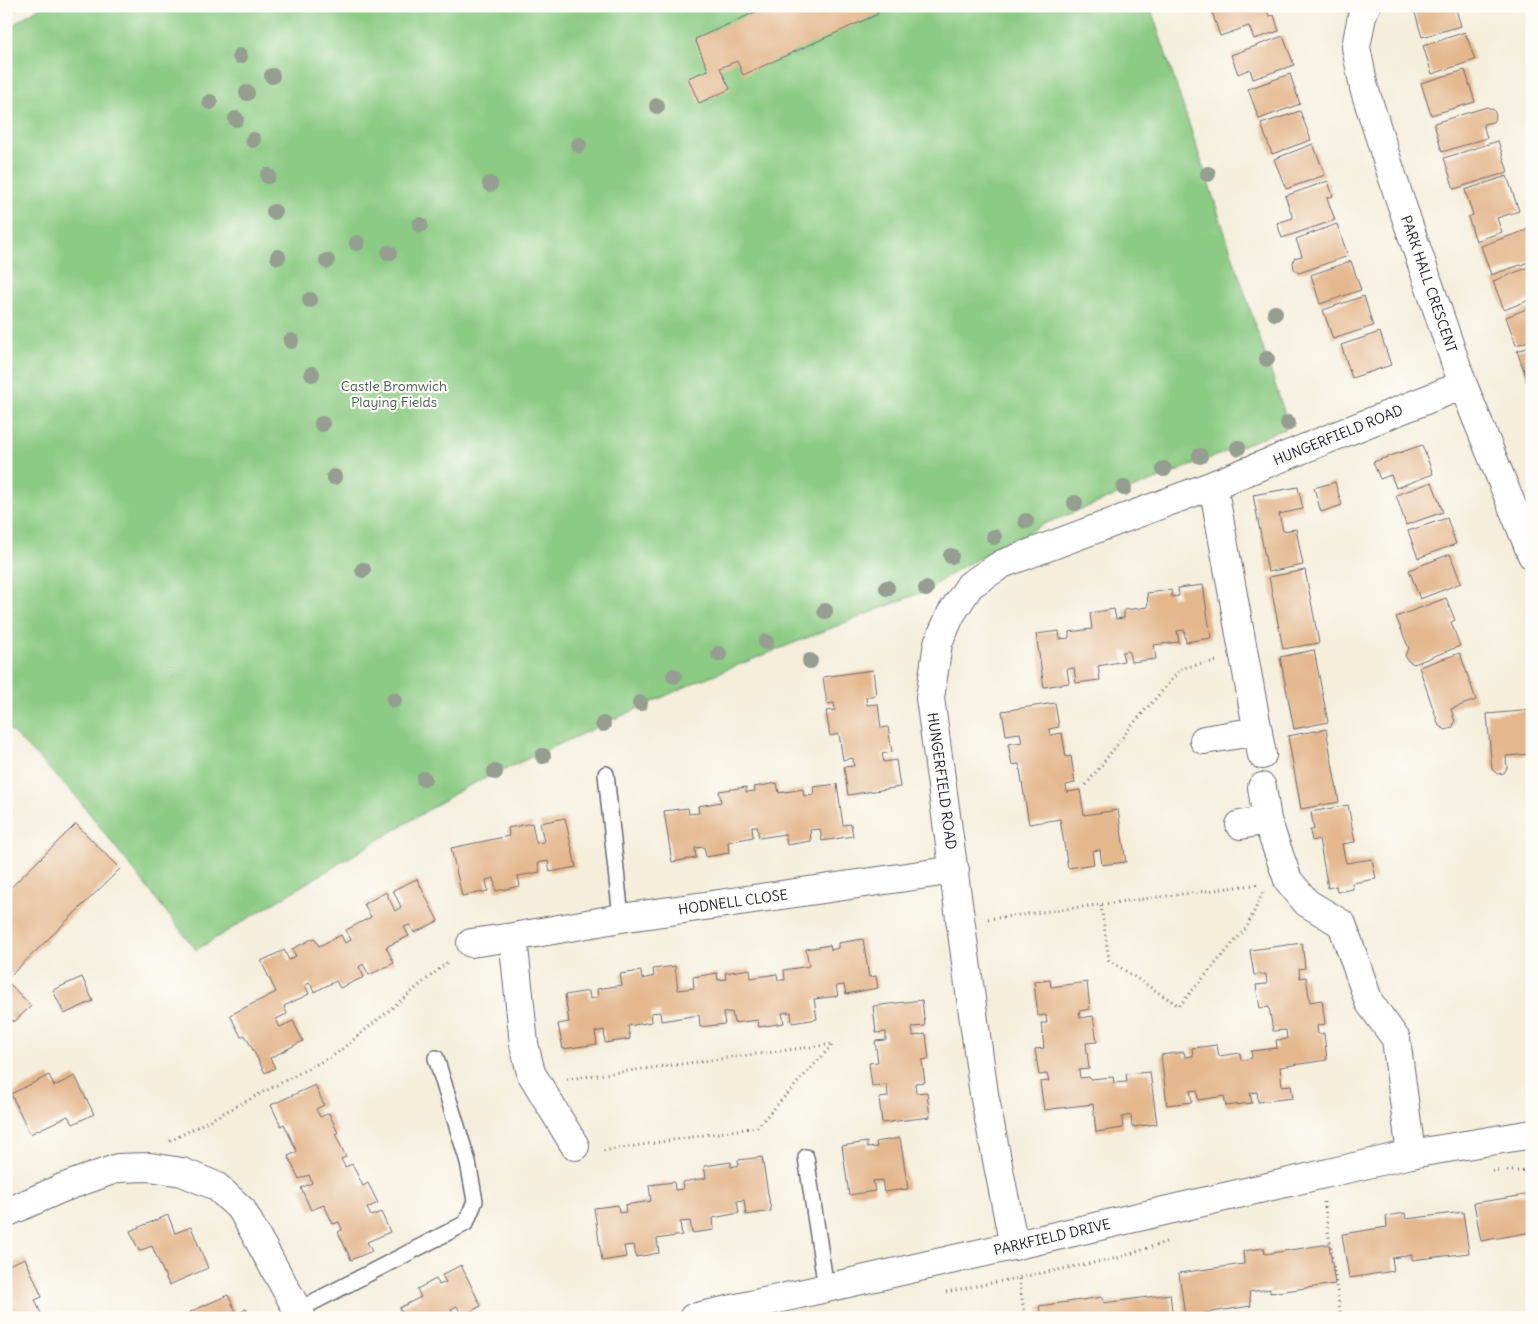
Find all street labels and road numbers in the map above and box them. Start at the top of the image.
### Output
street label: PARK HALL CRESCENT [1397,213,1461,355]
street label: HUNGERFIELD ROAD [1271,401,1406,469]
street label: HUNGERFIELD ROAD [923,711,961,851]
street label: HODNELL CLOSE [677,885,789,919]
street label: PARKFIELD DRIVE [992,1215,1112,1259]

